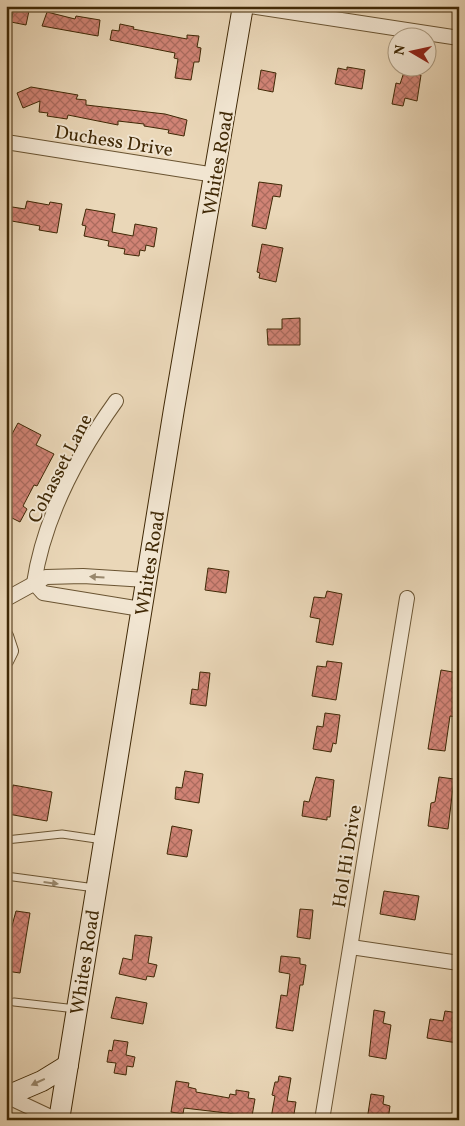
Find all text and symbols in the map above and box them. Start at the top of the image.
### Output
north arrow [388,28,438,78]
text: N [390,44,411,57]
street label: Whites Road [197,109,241,218]
street label: Duchess Drive [53,120,175,164]
street label: Cohasset Lane [22,410,99,528]
street label: Whites Road [130,509,172,618]
one-way arrow [89,573,105,581]
street label: Hol Hi Drive [327,803,369,910]
one-way arrow [43,879,59,887]
street label: Whites Road [65,908,107,1017]
one-way arrow [31,1079,45,1087]

